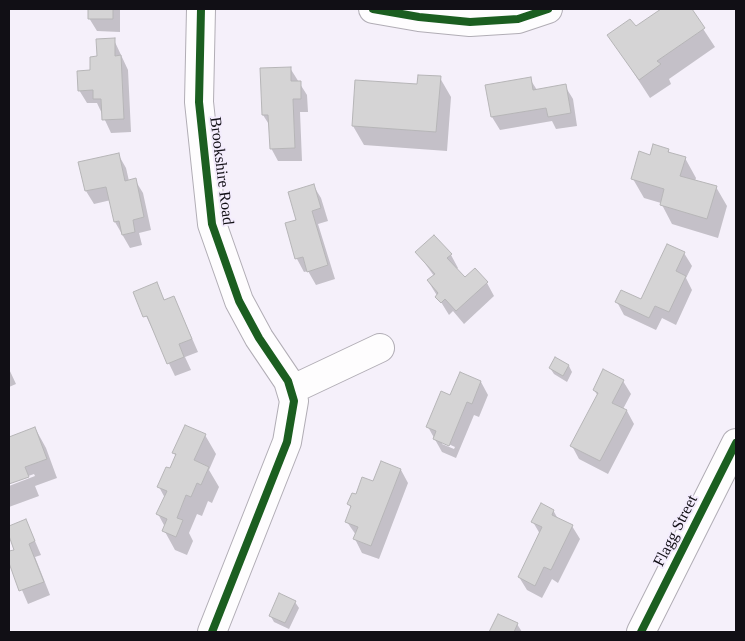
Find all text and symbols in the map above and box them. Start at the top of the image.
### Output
street label: Brookshire Road [205,116,237,226]
street label: Flagg Street [650,492,702,570]

